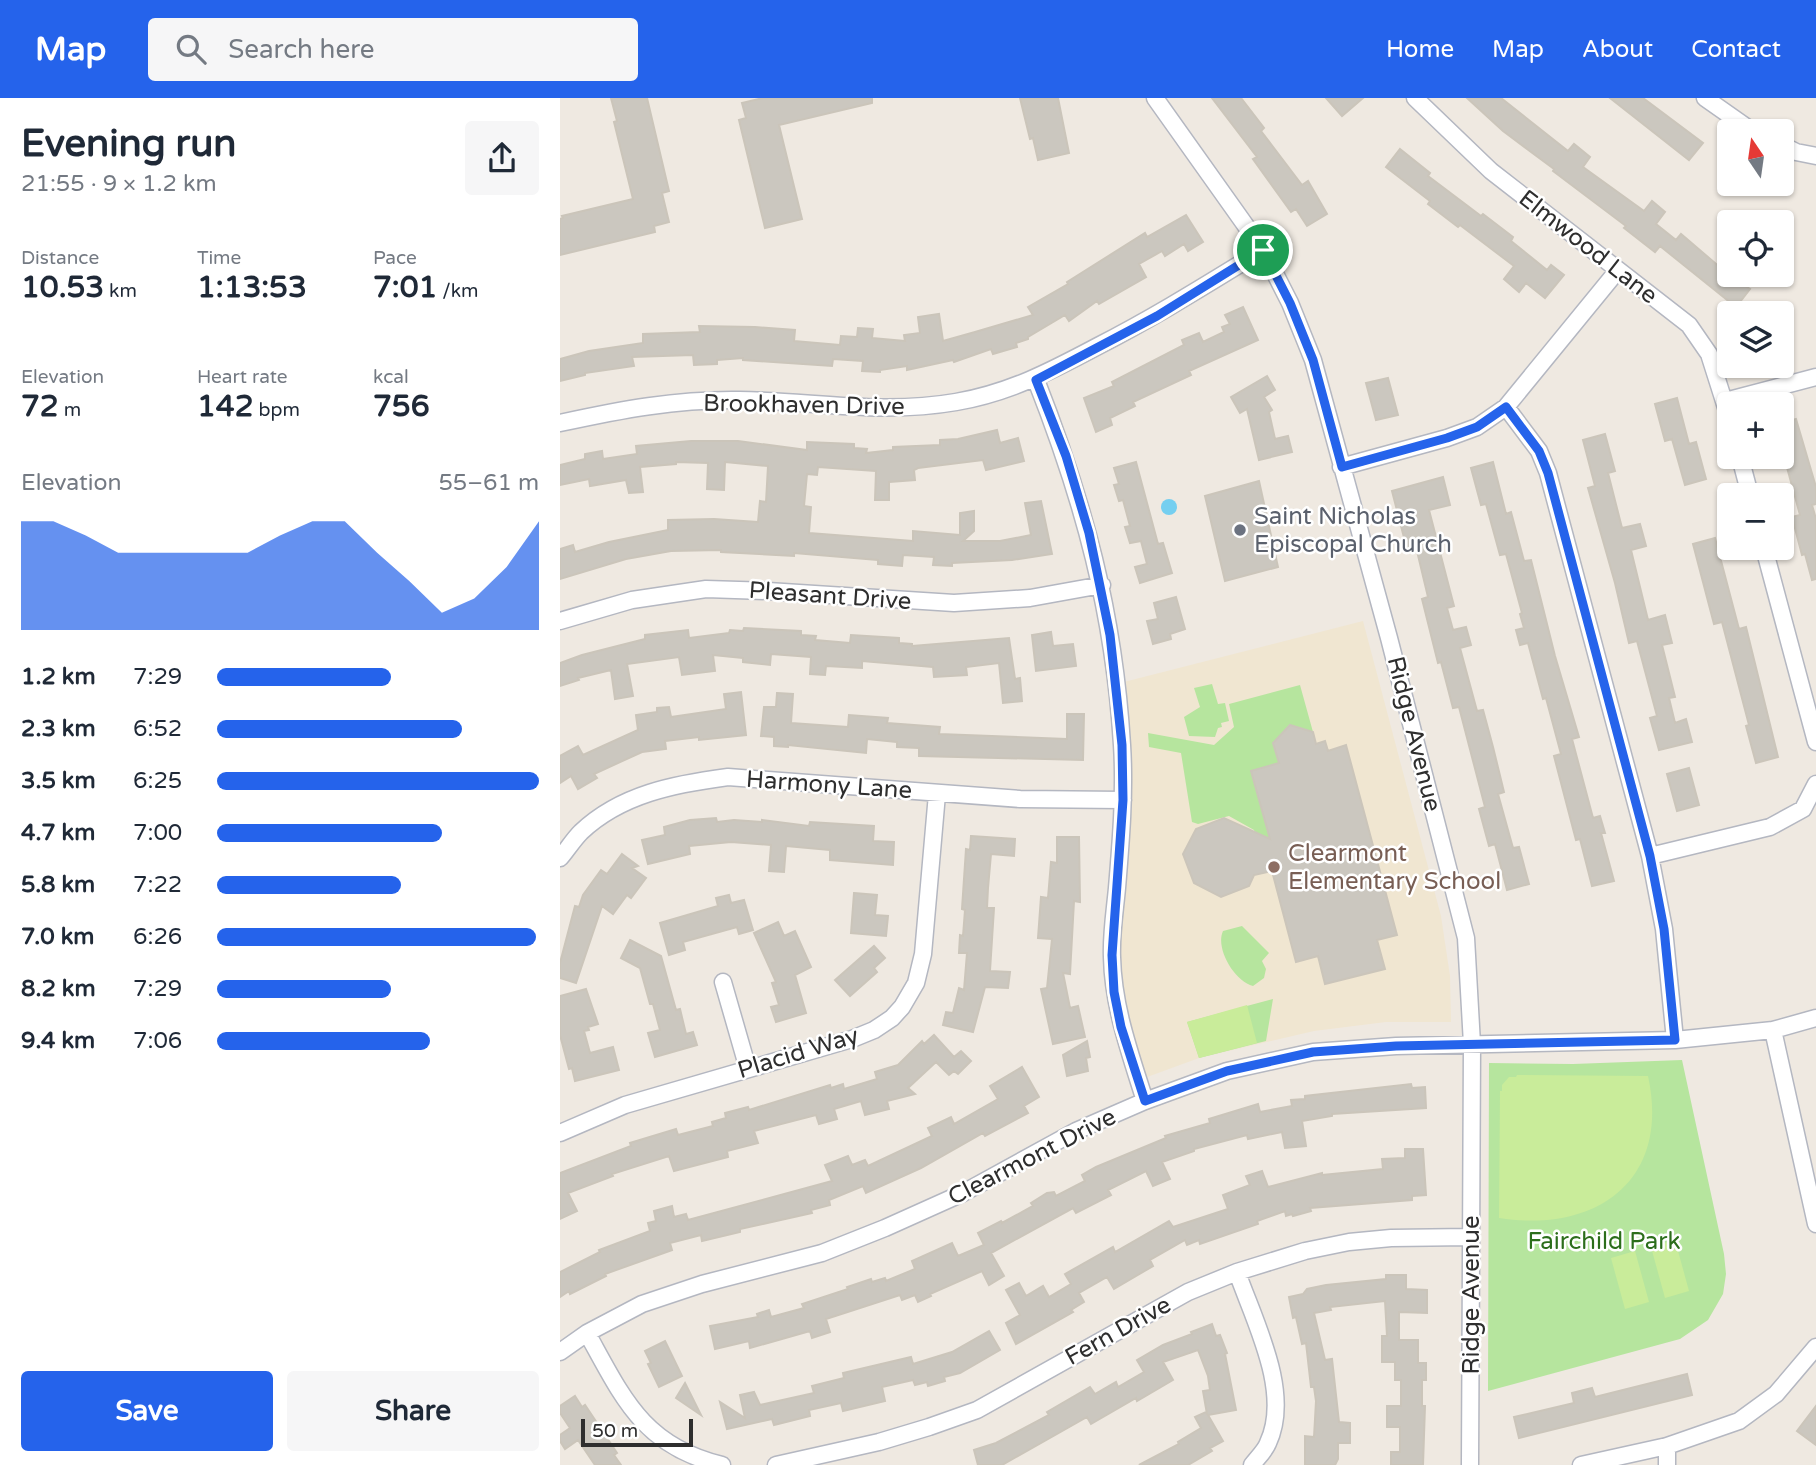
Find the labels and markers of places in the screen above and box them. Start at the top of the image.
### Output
pin [1233,220,1293,280]
place label: Saint Nicholas Episcopal Church [1254,502,1452,559]
marker: Saint Nicholas Episcopal Church [1232,522,1248,538]
place label: Clearmont Elementary School [1288,839,1501,896]
marker: Clearmont Elementary School [1266,859,1282,875]

